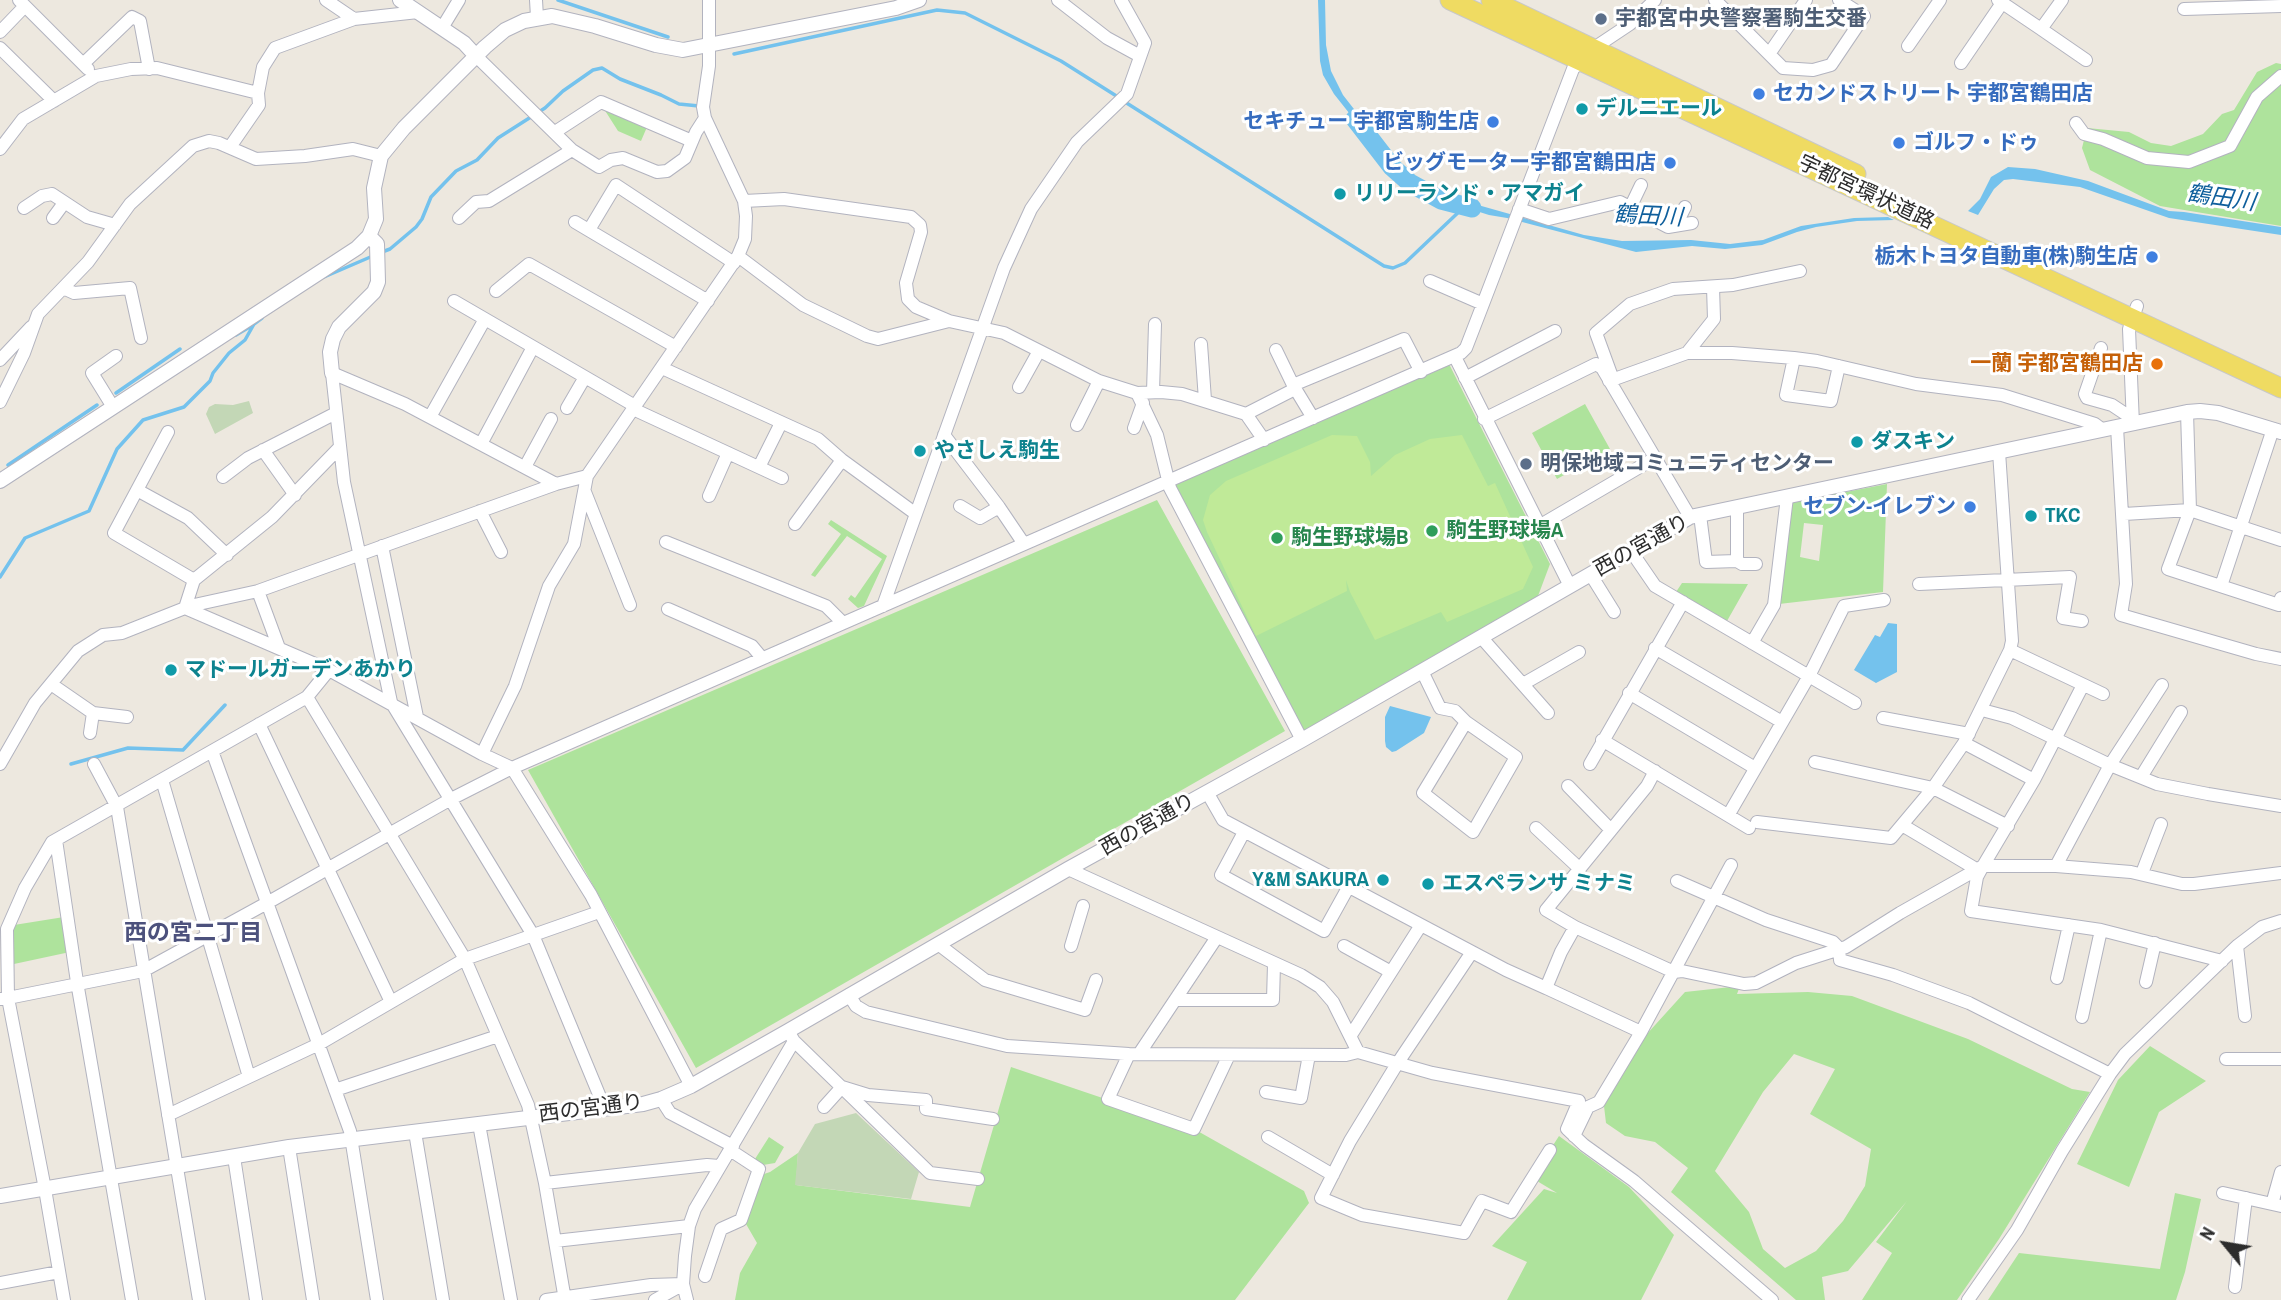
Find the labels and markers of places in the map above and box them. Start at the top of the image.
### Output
place label: 宇都宮中央警察署駒生交番 [1615,6,1867,32]
marker: 宇都宮中央警察署駒生交番 [1593,11,1609,27]
place label: セカンドストリート 宇都宮鶴田店 [1773,81,2093,107]
marker: セカンドストリート 宇都宮鶴田店 [1751,86,1767,102]
place label: デルニエール [1596,96,1722,122]
marker: デルニエール [1574,101,1590,117]
place label: セキチュー 宇都宮駒生店 [1243,109,1479,135]
marker: セキチュー 宇都宮駒生店 [1485,114,1501,130]
place label: ゴルフ・ドゥ [1913,130,2039,156]
marker: ゴルフ・ドゥ [1891,135,1907,151]
place label: ビッグモーター宇都宮鶴田店 [1383,150,1656,176]
marker: ビッグモーター宇都宮鶴田店 [1662,155,1678,171]
place label: リリーランド・アマガイ [1354,181,1585,207]
marker: リリーランド・アマガイ [1332,186,1348,202]
place label: 栃木トヨタ自動車(株)駒生店 [1875,244,2138,270]
marker: 栃木トヨタ自動車(株)駒生店 [2144,249,2160,265]
place label: 一蘭 宇都宮鶴田店 [1970,351,2143,377]
marker: 一蘭 宇都宮鶴田店 [2149,356,2165,372]
place label: ダスキン [1871,429,1955,455]
marker: ダスキン [1849,434,1865,450]
place label: やさしえ駒生 [934,438,1060,464]
marker: やさしえ駒生 [912,443,928,459]
place label: 明保地域コミュニティセンター [1540,451,1834,477]
marker: 明保地域コミュニティセンター [1518,456,1534,472]
place label: セブン-イレブン [1803,494,1956,520]
marker: セブン-イレブン [1962,499,1978,515]
place label: TKC [2045,503,2080,529]
marker: TKC [2023,508,2039,524]
place label: 駒生野球場A [1446,518,1563,544]
marker: 駒生野球場A [1424,523,1440,539]
place label: 駒生野球場B [1291,525,1408,551]
marker: 駒生野球場B [1269,530,1285,546]
place label: マドールガーデンあかり [185,657,416,683]
marker: マドールガーデンあかり [163,662,179,678]
place label: Y&M SAKURA [1252,867,1369,893]
place label: エスペランサ ミナミ [1442,871,1636,897]
marker: Y&M SAKURA [1375,872,1391,888]
marker: エスペランサ ミナミ [1420,876,1436,892]

